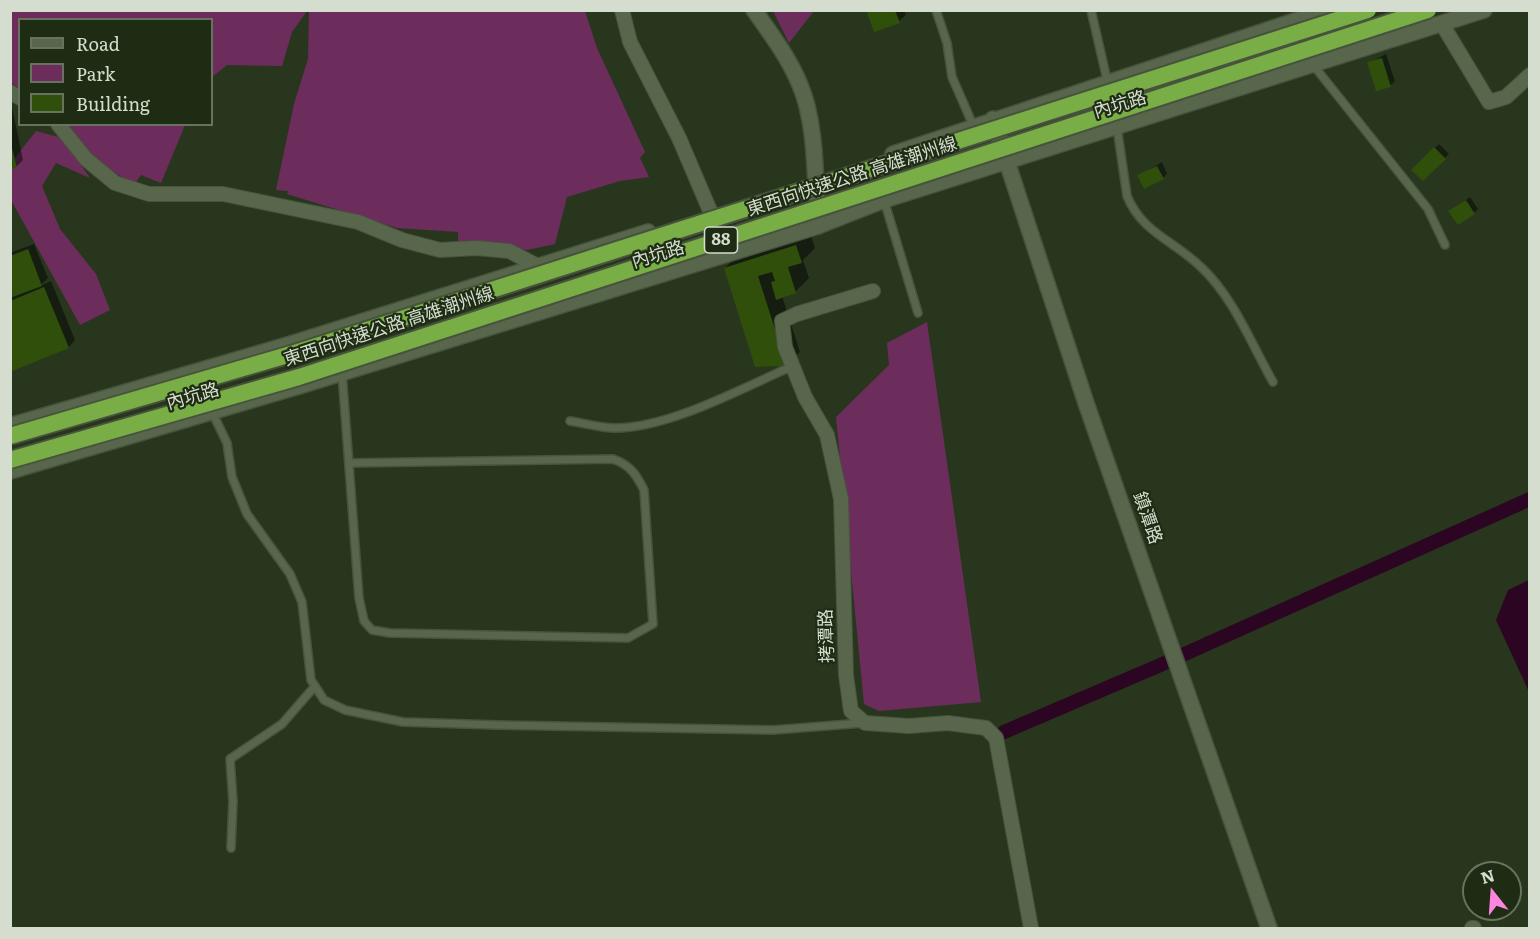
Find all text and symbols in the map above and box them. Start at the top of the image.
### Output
legend [18,18,213,126]
text: Road [76,30,120,57]
text: Park [76,60,115,87]
street label: 內坑路 [1091,87,1149,123]
text: Building [76,90,150,117]
street label: 東西向快速公路 高雄潮州線 [744,133,960,221]
road number: 88 [704,227,738,253]
street label: 內坑路 [629,237,687,273]
street label: 東西向快速公路 高雄潮州線 [281,283,497,371]
street label: 內坑路 [164,379,222,415]
street label: 鎮潭路 [1128,489,1166,547]
street label: 拷潭路 [815,609,839,663]
north arrow [1462,861,1522,921]
text: N [1477,862,1497,889]

